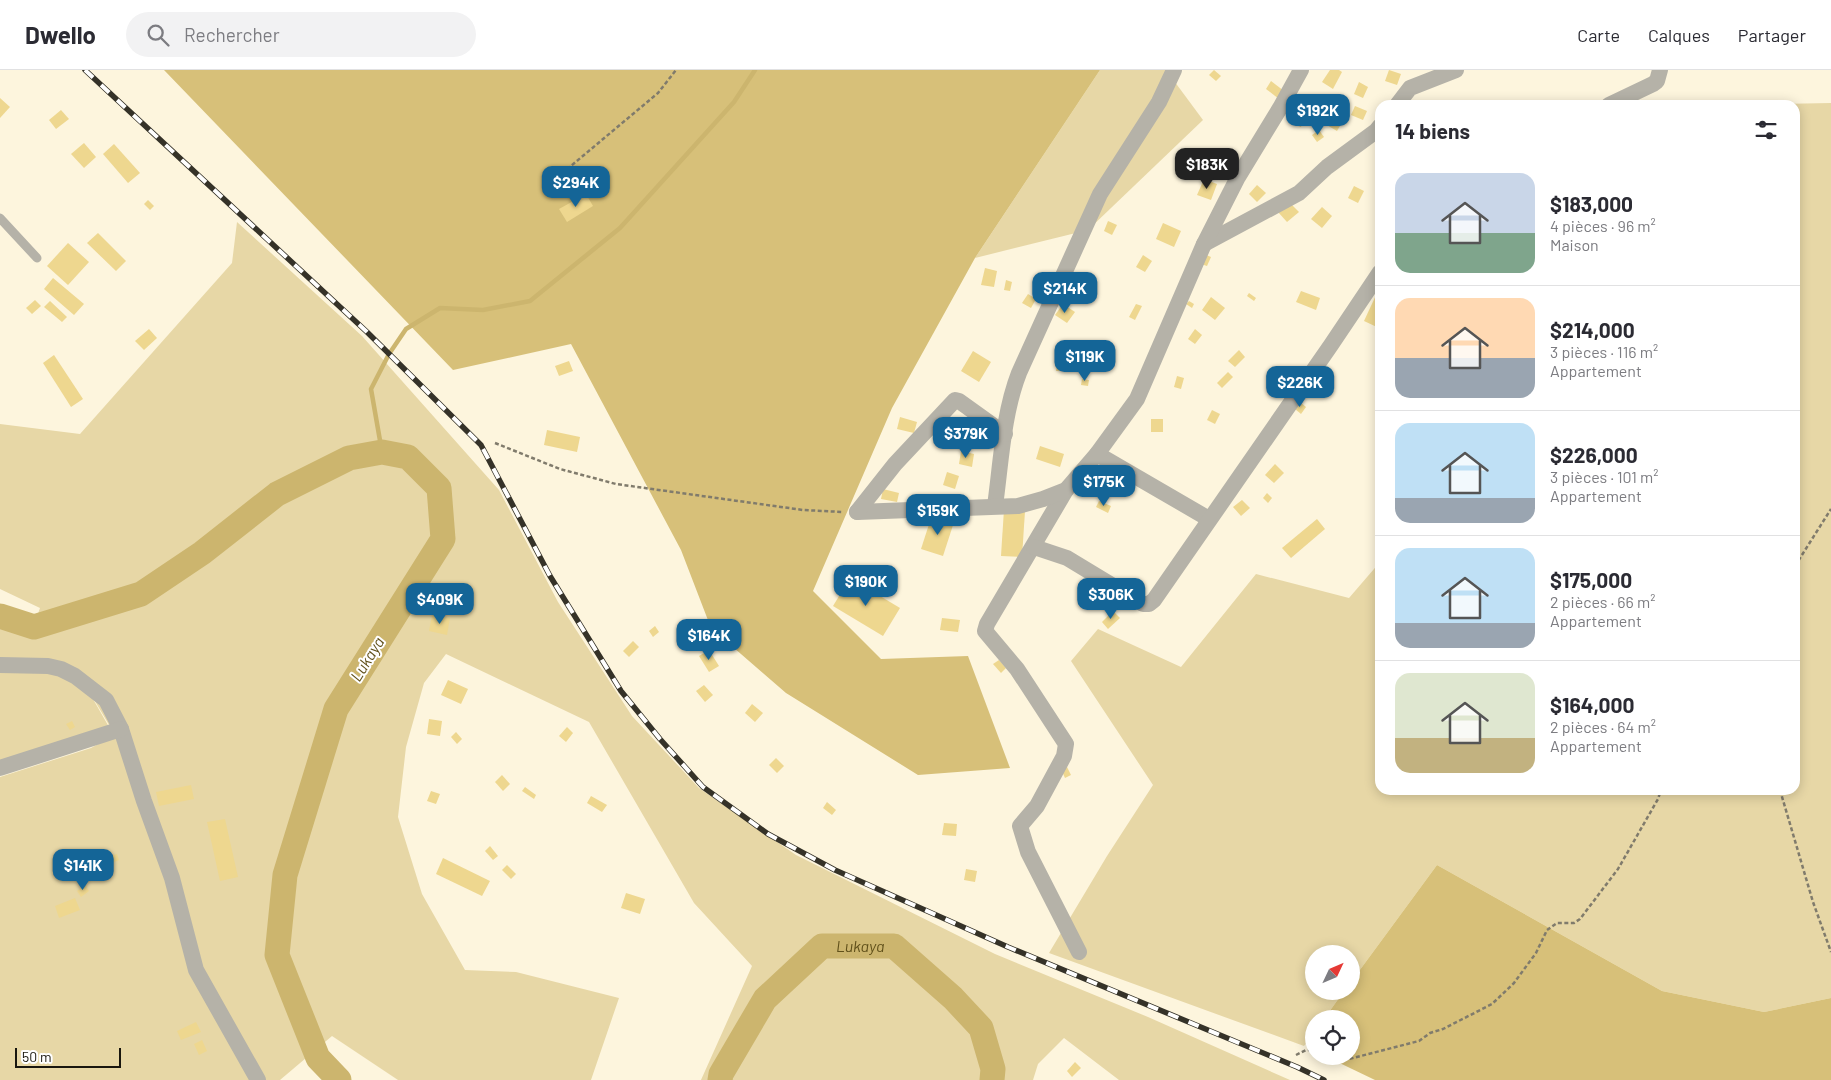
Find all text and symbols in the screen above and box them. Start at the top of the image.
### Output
search box [126,12,476,57]
text: Dwello [25,20,96,49]
icon: search [144,21,172,49]
text: Rechercher [184,23,280,46]
text: Carte [1577,24,1620,46]
text: Calques [1648,24,1710,46]
text: Partager [1738,24,1806,46]
pin: $192K [1283,93,1353,136]
text: $192K [1297,100,1339,119]
icon: filters [1752,116,1780,144]
text: 14 biens [1395,118,1470,143]
pin: $183K [1172,148,1242,190]
text: $183K [1186,154,1228,173]
pin: $294K [541,166,611,208]
text: $294K [553,172,599,191]
text: $183,000 [1550,191,1633,216]
icon: home [1435,193,1495,253]
text: 4 pièces · 96 m² [1550,216,1656,235]
text: Maison [1550,235,1599,254]
pin: $214K [1030,272,1100,314]
text: $214K [1043,278,1087,297]
text: $214,000 [1550,317,1635,342]
icon: home [1435,318,1495,378]
pin: $119K [1050,340,1120,382]
text: 3 pièces · 116 m² [1550,342,1658,361]
text: $119K [1065,346,1105,365]
text: Appartement [1550,361,1642,380]
pin: $226K [1265,366,1335,408]
text: $226K [1277,372,1323,391]
pin: $379K [931,416,1001,459]
text: $379K [944,423,988,442]
text: $226,000 [1550,442,1638,467]
icon: home [1435,443,1495,503]
pin: $175K [1069,464,1139,507]
text: 3 pièces · 101 m² [1550,467,1658,486]
text: $175K [1083,471,1125,490]
text: Appartement [1550,486,1642,505]
pin: $159K [903,494,973,536]
text: $159K [917,500,959,519]
pin: $190K [831,564,901,607]
text: $175,000 [1550,567,1632,592]
icon: home [1435,568,1495,628]
text: $190K [845,571,887,590]
pin: $306K [1076,578,1146,620]
pin: $409K [405,582,475,625]
text: $306K [1088,584,1134,603]
text: $409K [417,589,463,608]
text: 2 pièces · 66 m² [1550,592,1655,611]
text: Appartement [1550,611,1642,630]
pin: $164K [674,618,744,661]
text: $164K [687,625,731,644]
water label: Lukaya [346,633,387,684]
text: $164,000 [1550,692,1634,717]
icon: home [1435,693,1495,753]
text: 2 pièces · 64 m² [1550,717,1656,736]
text: Appartement [1550,736,1642,755]
pin: $141K [48,848,118,891]
text: $141K [64,855,102,874]
water label: Lukaya [836,936,884,955]
north arrow [1305,945,1360,1000]
map controls [1305,945,1360,1065]
button: locate [1305,1010,1360,1065]
scale bar [15,1045,121,1068]
text: 50 m [22,1048,51,1065]

